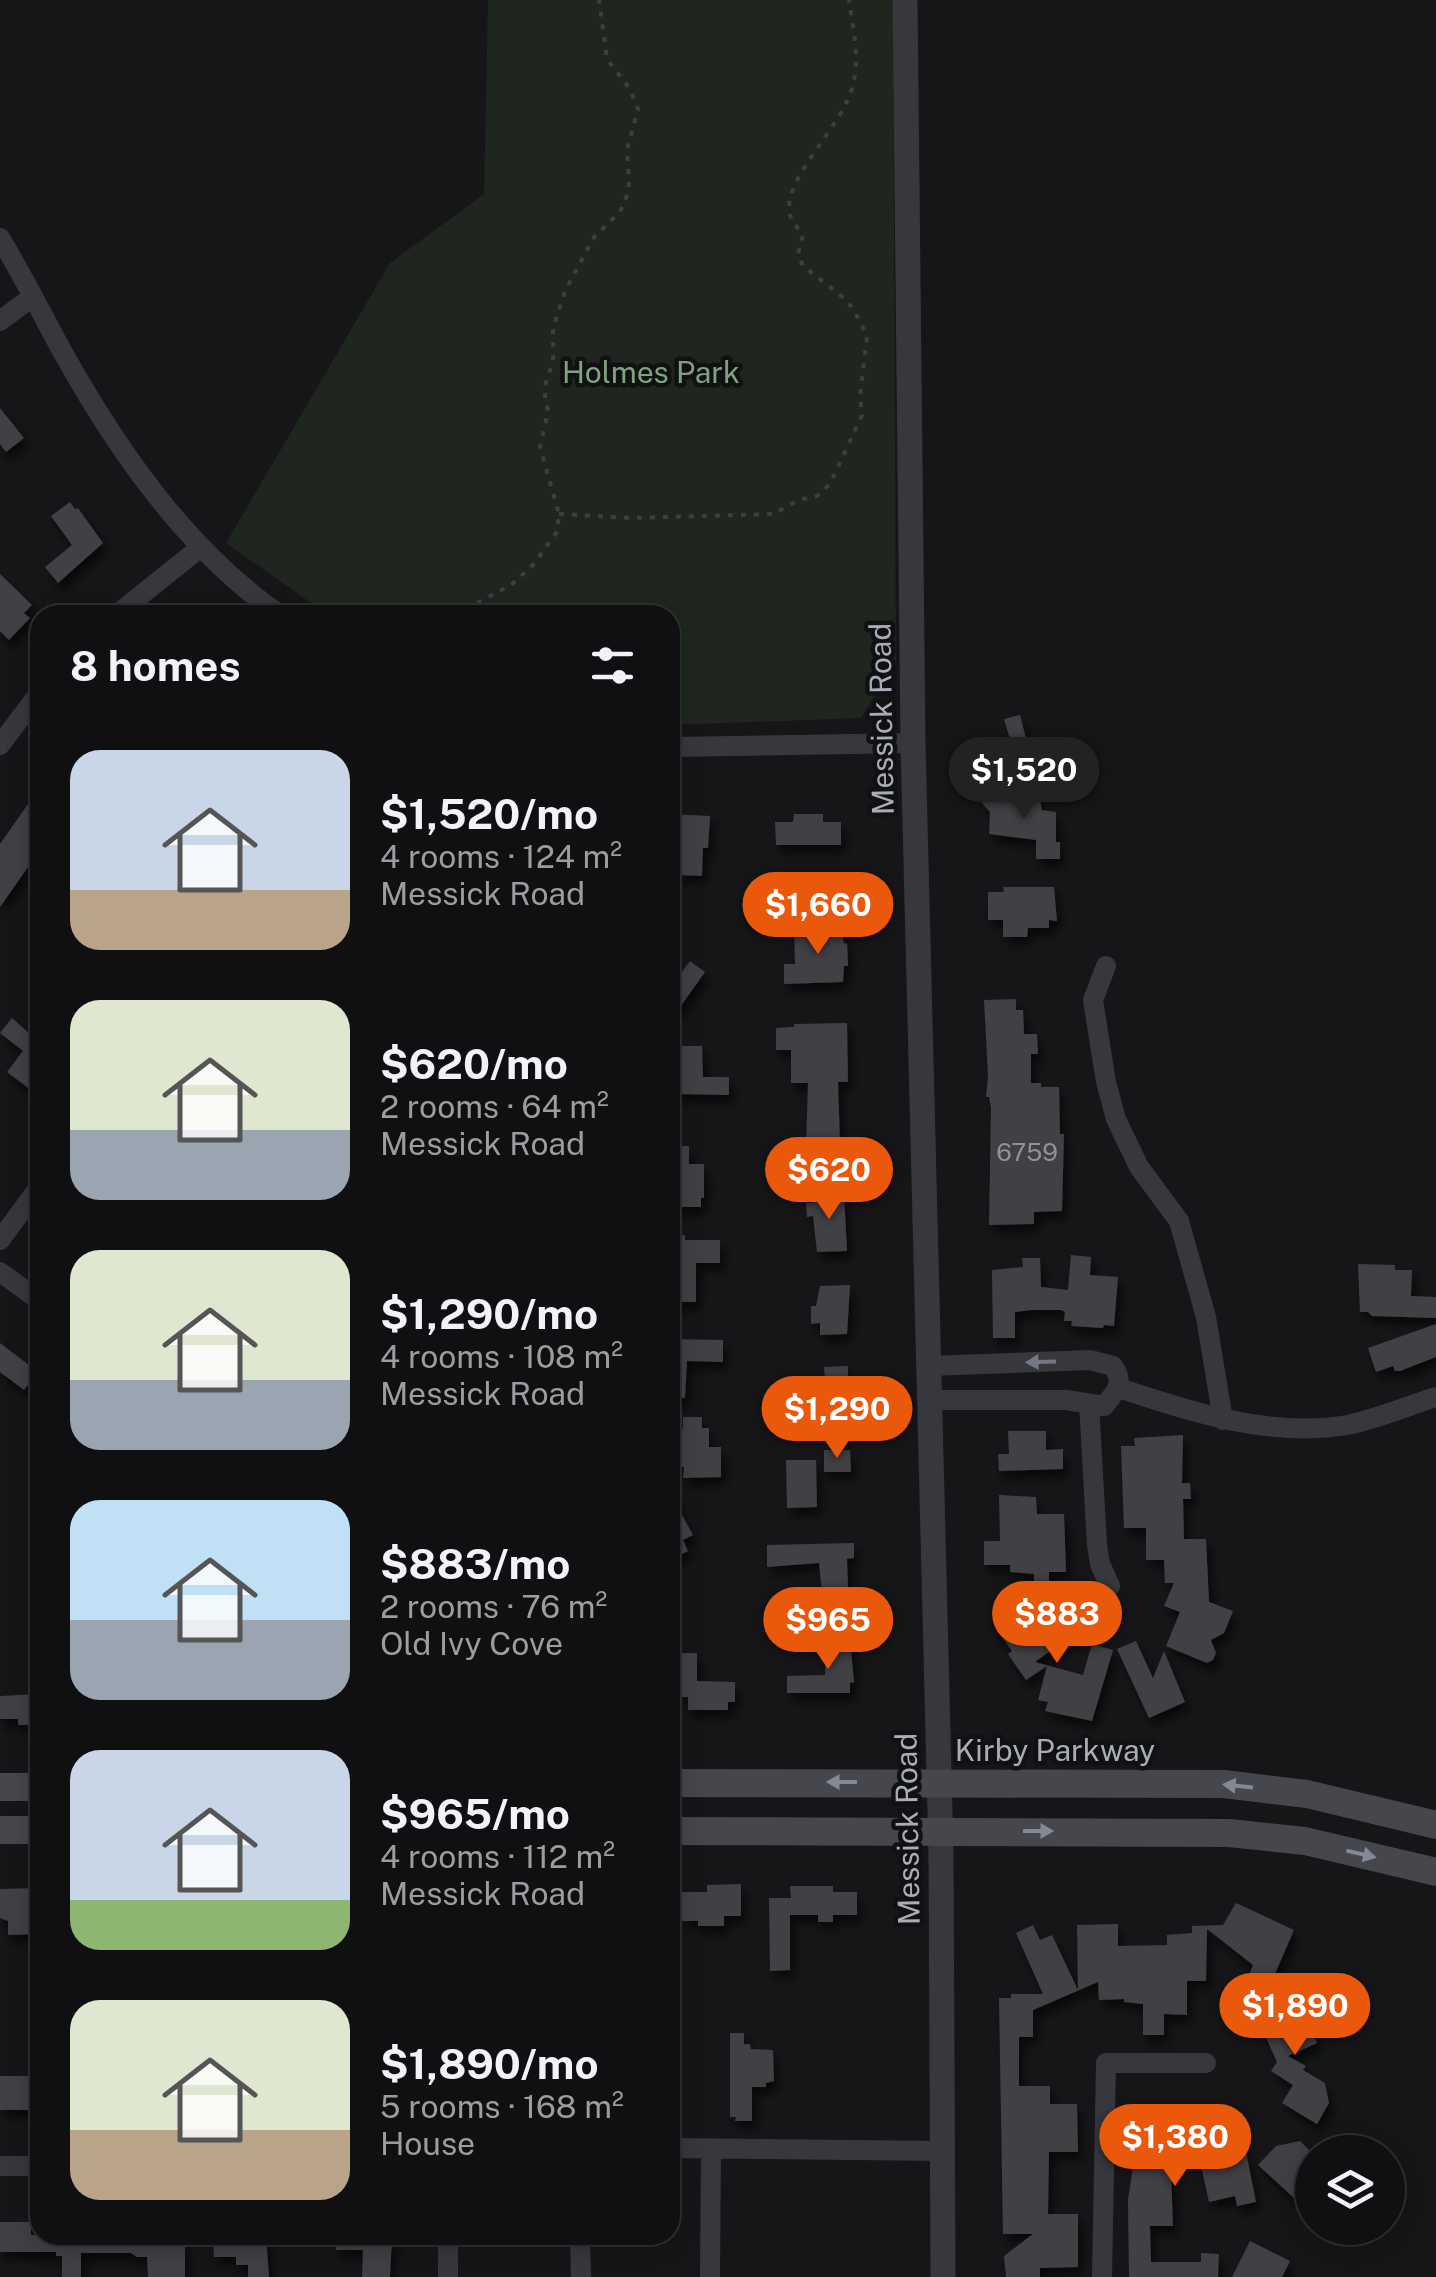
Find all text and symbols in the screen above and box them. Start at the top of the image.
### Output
park label: Holmes Park [562,354,740,390]
street label: Messick Road [861,623,901,815]
icon: filters [585,638,640,693]
text: 8 homes [70,641,241,690]
pin: $1,520 [943,737,1105,822]
text: $1,520 [971,751,1077,788]
text: $1,520/mo [380,789,598,838]
icon: home [150,790,270,910]
text: 4 rooms · 124 m² [380,838,622,875]
pin: $1,660 [737,872,899,957]
text: Messick Road [380,875,585,912]
text: $1,660 [764,886,872,923]
text: $620/mo [380,1039,568,1088]
icon: home [150,1040,270,1160]
text: 2 rooms · 64 m² [380,1088,609,1125]
text: Messick Road [380,1125,585,1162]
pin: $620 [770,1137,888,1222]
house number: 6759 [996,1137,1058,1167]
text: $620 [787,1151,871,1188]
text: $1,290/mo [380,1289,598,1338]
icon: home [150,1290,270,1410]
text: 4 rooms · 108 m² [380,1338,623,1375]
one-way arrow [1025,1355,1057,1371]
text: Messick Road [380,1375,585,1412]
pin: $1,290 [756,1376,918,1461]
text: $1,290 [784,1390,890,1427]
text: $883/mo [380,1539,570,1588]
icon: home [150,1540,270,1660]
pin: $883 [998,1581,1116,1666]
pin: $965 [769,1587,887,1672]
text: 2 rooms · 76 m² [380,1588,607,1625]
text: $883 [1014,1595,1100,1632]
text: $965 [785,1601,871,1638]
text: Old Ivy Cove [380,1625,563,1662]
street label: Kirby Parkway [955,1732,1155,1768]
street label: Messick Road [887,1733,927,1925]
one-way arrow [826,1775,858,1791]
one-way arrow [1221,1778,1253,1794]
text: $965/mo [380,1789,570,1838]
icon: home [150,1790,270,1910]
one-way arrow [1022,1823,1054,1839]
text: 4 rooms · 112 m² [380,1838,615,1875]
one-way arrow [1346,1847,1377,1862]
text: Messick Road [380,1875,585,1912]
pin: $1,890 [1214,1973,1376,2058]
text: $1,890 [1241,1987,1349,2024]
text: $1,890/mo [380,2039,599,2088]
icon: home [150,2040,270,2160]
text: 5 rooms · 168 m² [380,2088,624,2125]
pin: $1,380 [1094,2104,1256,2189]
text: $1,380 [1121,2118,1229,2155]
text: House [380,2125,475,2162]
map controls [1295,2135,1405,2245]
button: layers [1295,2135,1405,2245]

